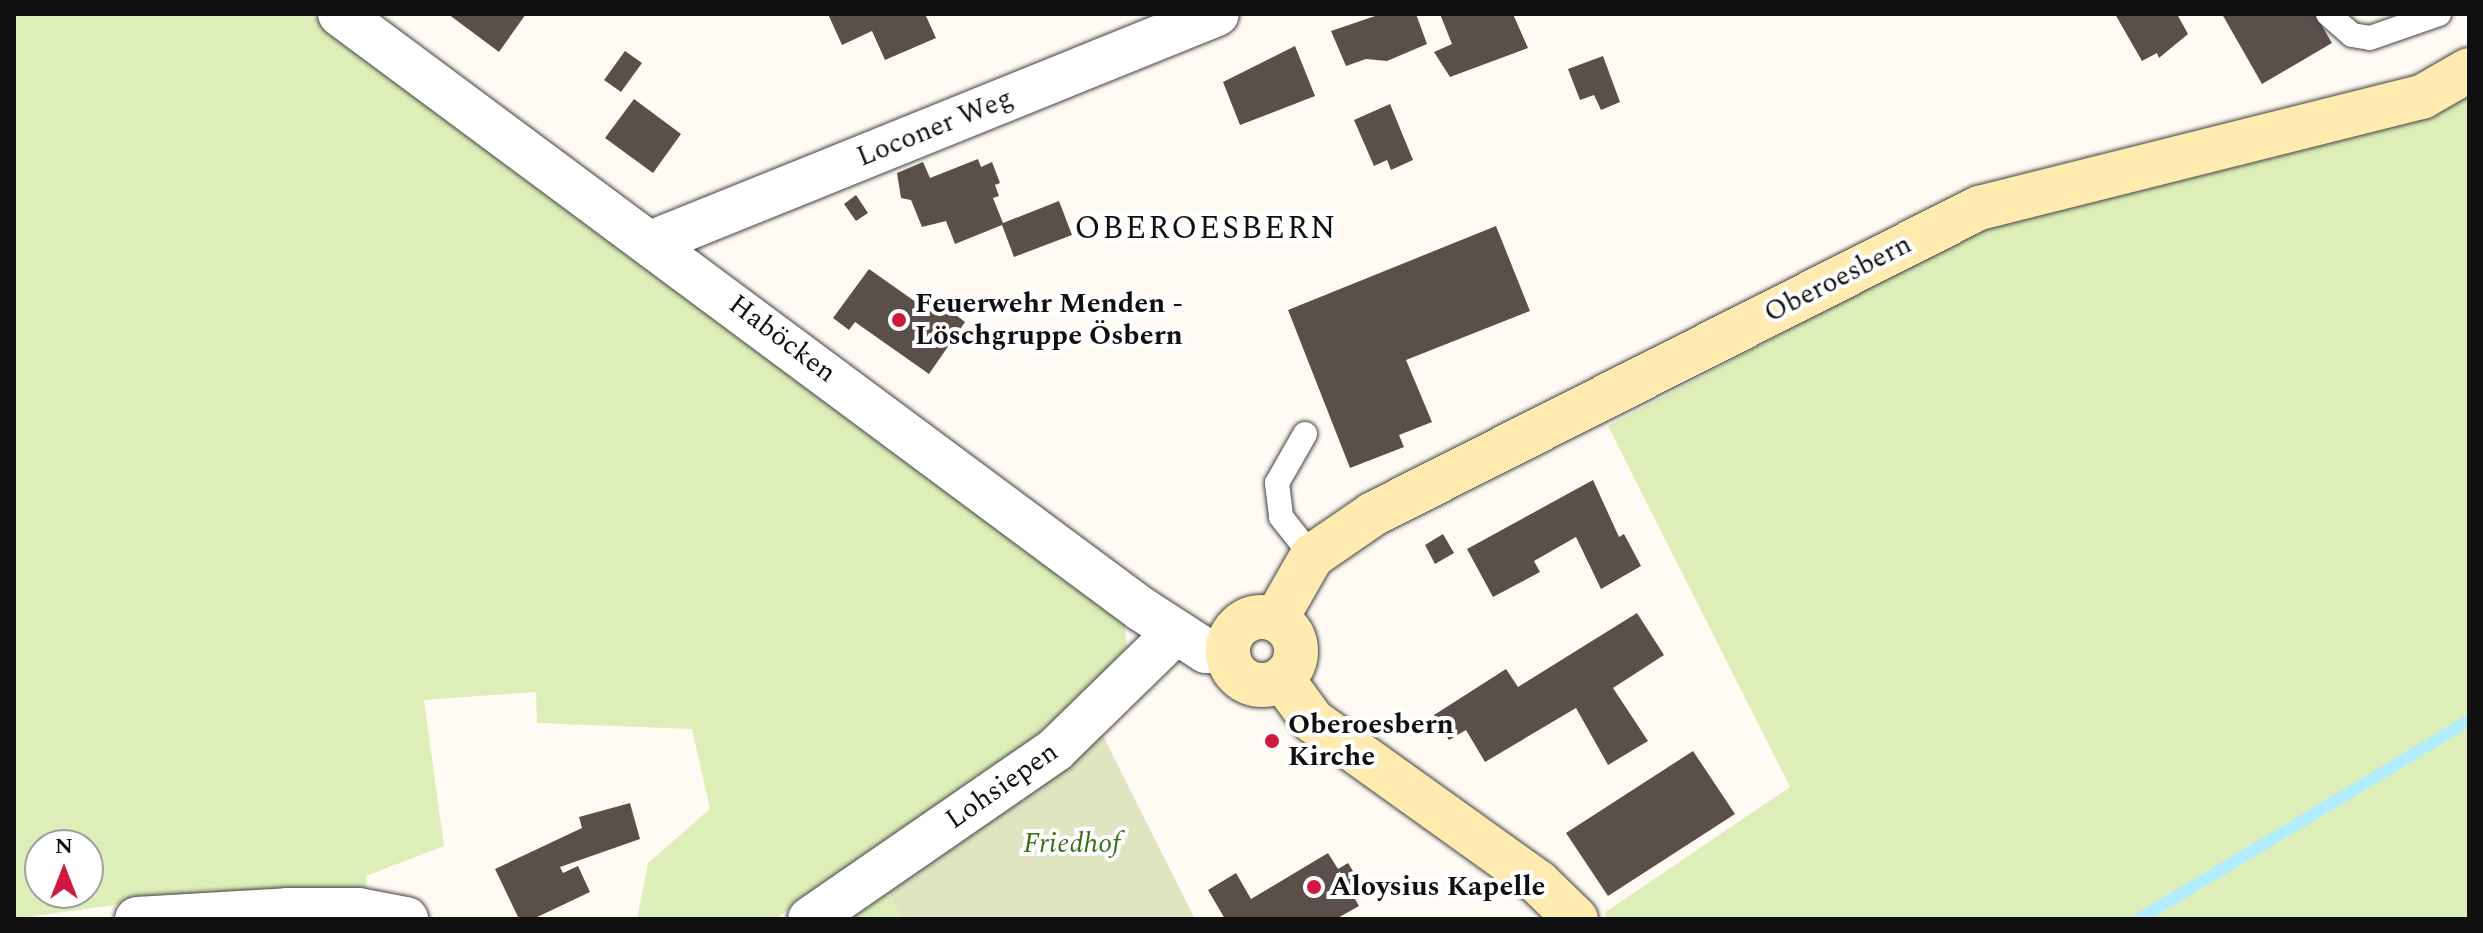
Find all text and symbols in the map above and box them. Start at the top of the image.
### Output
street label: Loconer Weg [852,81,1018,175]
district label: OBEROESBERN [1074,210,1338,248]
street label: Oberoesbern [1759,228,1917,330]
place label: Feuerwehr Menden - Löschgruppe Ösbern [915,287,1183,353]
street label: Haböcken [722,288,842,390]
marker: Feuerwehr Menden - Löschgruppe Ösbern [890,311,908,329]
place label: Oberoesbern Kirche [1288,708,1454,774]
marker: Oberoesbern Kirche [1263,732,1281,750]
street label: Lohsiepen [939,735,1065,837]
park label: Friedhof [1023,827,1121,861]
north arrow [24,829,104,909]
text: N [55,830,73,863]
place label: Aloysius Kapelle [1330,870,1545,904]
marker: Aloysius Kapelle [1305,878,1323,896]

